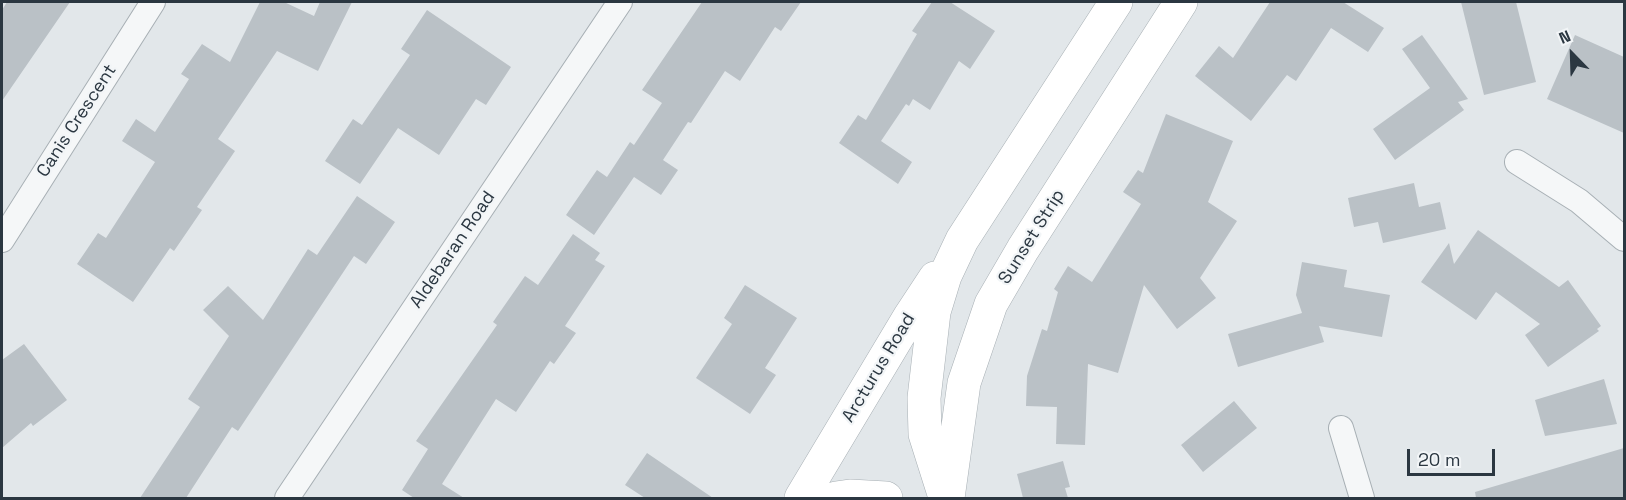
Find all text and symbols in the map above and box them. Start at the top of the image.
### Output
north arrow [1542,24,1602,84]
text: N [1556,25,1574,49]
street label: Canis Crescent [33,61,121,181]
street label: Sunset Strip [994,186,1070,288]
street label: Aldebaran Road [406,187,500,313]
street label: Arcturus Road [838,309,920,427]
scale bar [1410,437,1498,475]
text: 20 m [1418,448,1461,471]

